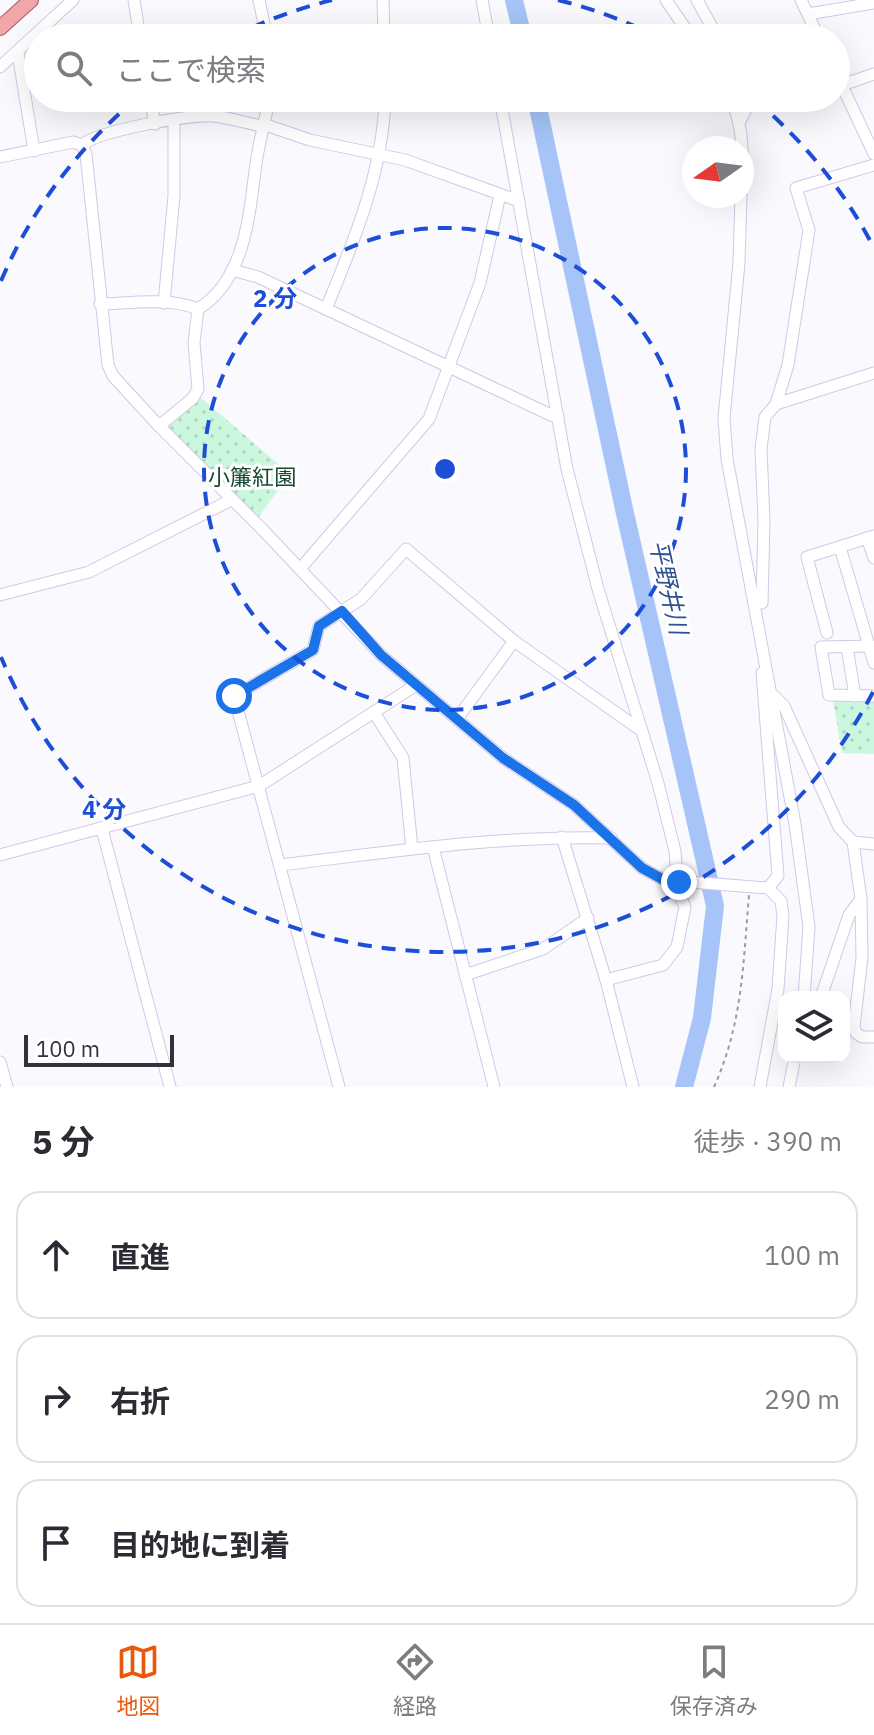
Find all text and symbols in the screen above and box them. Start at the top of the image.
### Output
search box [24,24,850,112]
icon: search [52,46,96,90]
text: ここで検索 [116,50,266,89]
north arrow [682,136,754,208]
text: 2 分 [253,282,297,314]
centre of rings [431,455,459,483]
park label: 小簾紅園 [208,462,296,491]
water label: 平野井川 [643,537,696,640]
route start [216,678,252,714]
text: 4 分 [82,793,126,825]
route end [661,864,697,900]
map controls [778,991,850,1063]
button: layers [778,991,850,1063]
scale bar [24,1031,174,1067]
text: 100 m [36,1034,100,1063]
text: 5 分 [32,1119,94,1163]
text: 徒歩 · 390 m [694,1124,842,1158]
icon: ahead [34,1233,78,1277]
text: 直進 [110,1237,170,1276]
text: 100 m [764,1238,840,1272]
icon: right [34,1377,78,1421]
text: 右折 [110,1381,170,1420]
text: 290 m [764,1382,840,1416]
icon: arrive [34,1521,78,1565]
text: 目的地に到着 [110,1525,290,1564]
tab: 地図 [116,1640,160,1720]
tab: 経路 [393,1640,437,1720]
tab: 保存済み [670,1640,758,1720]

